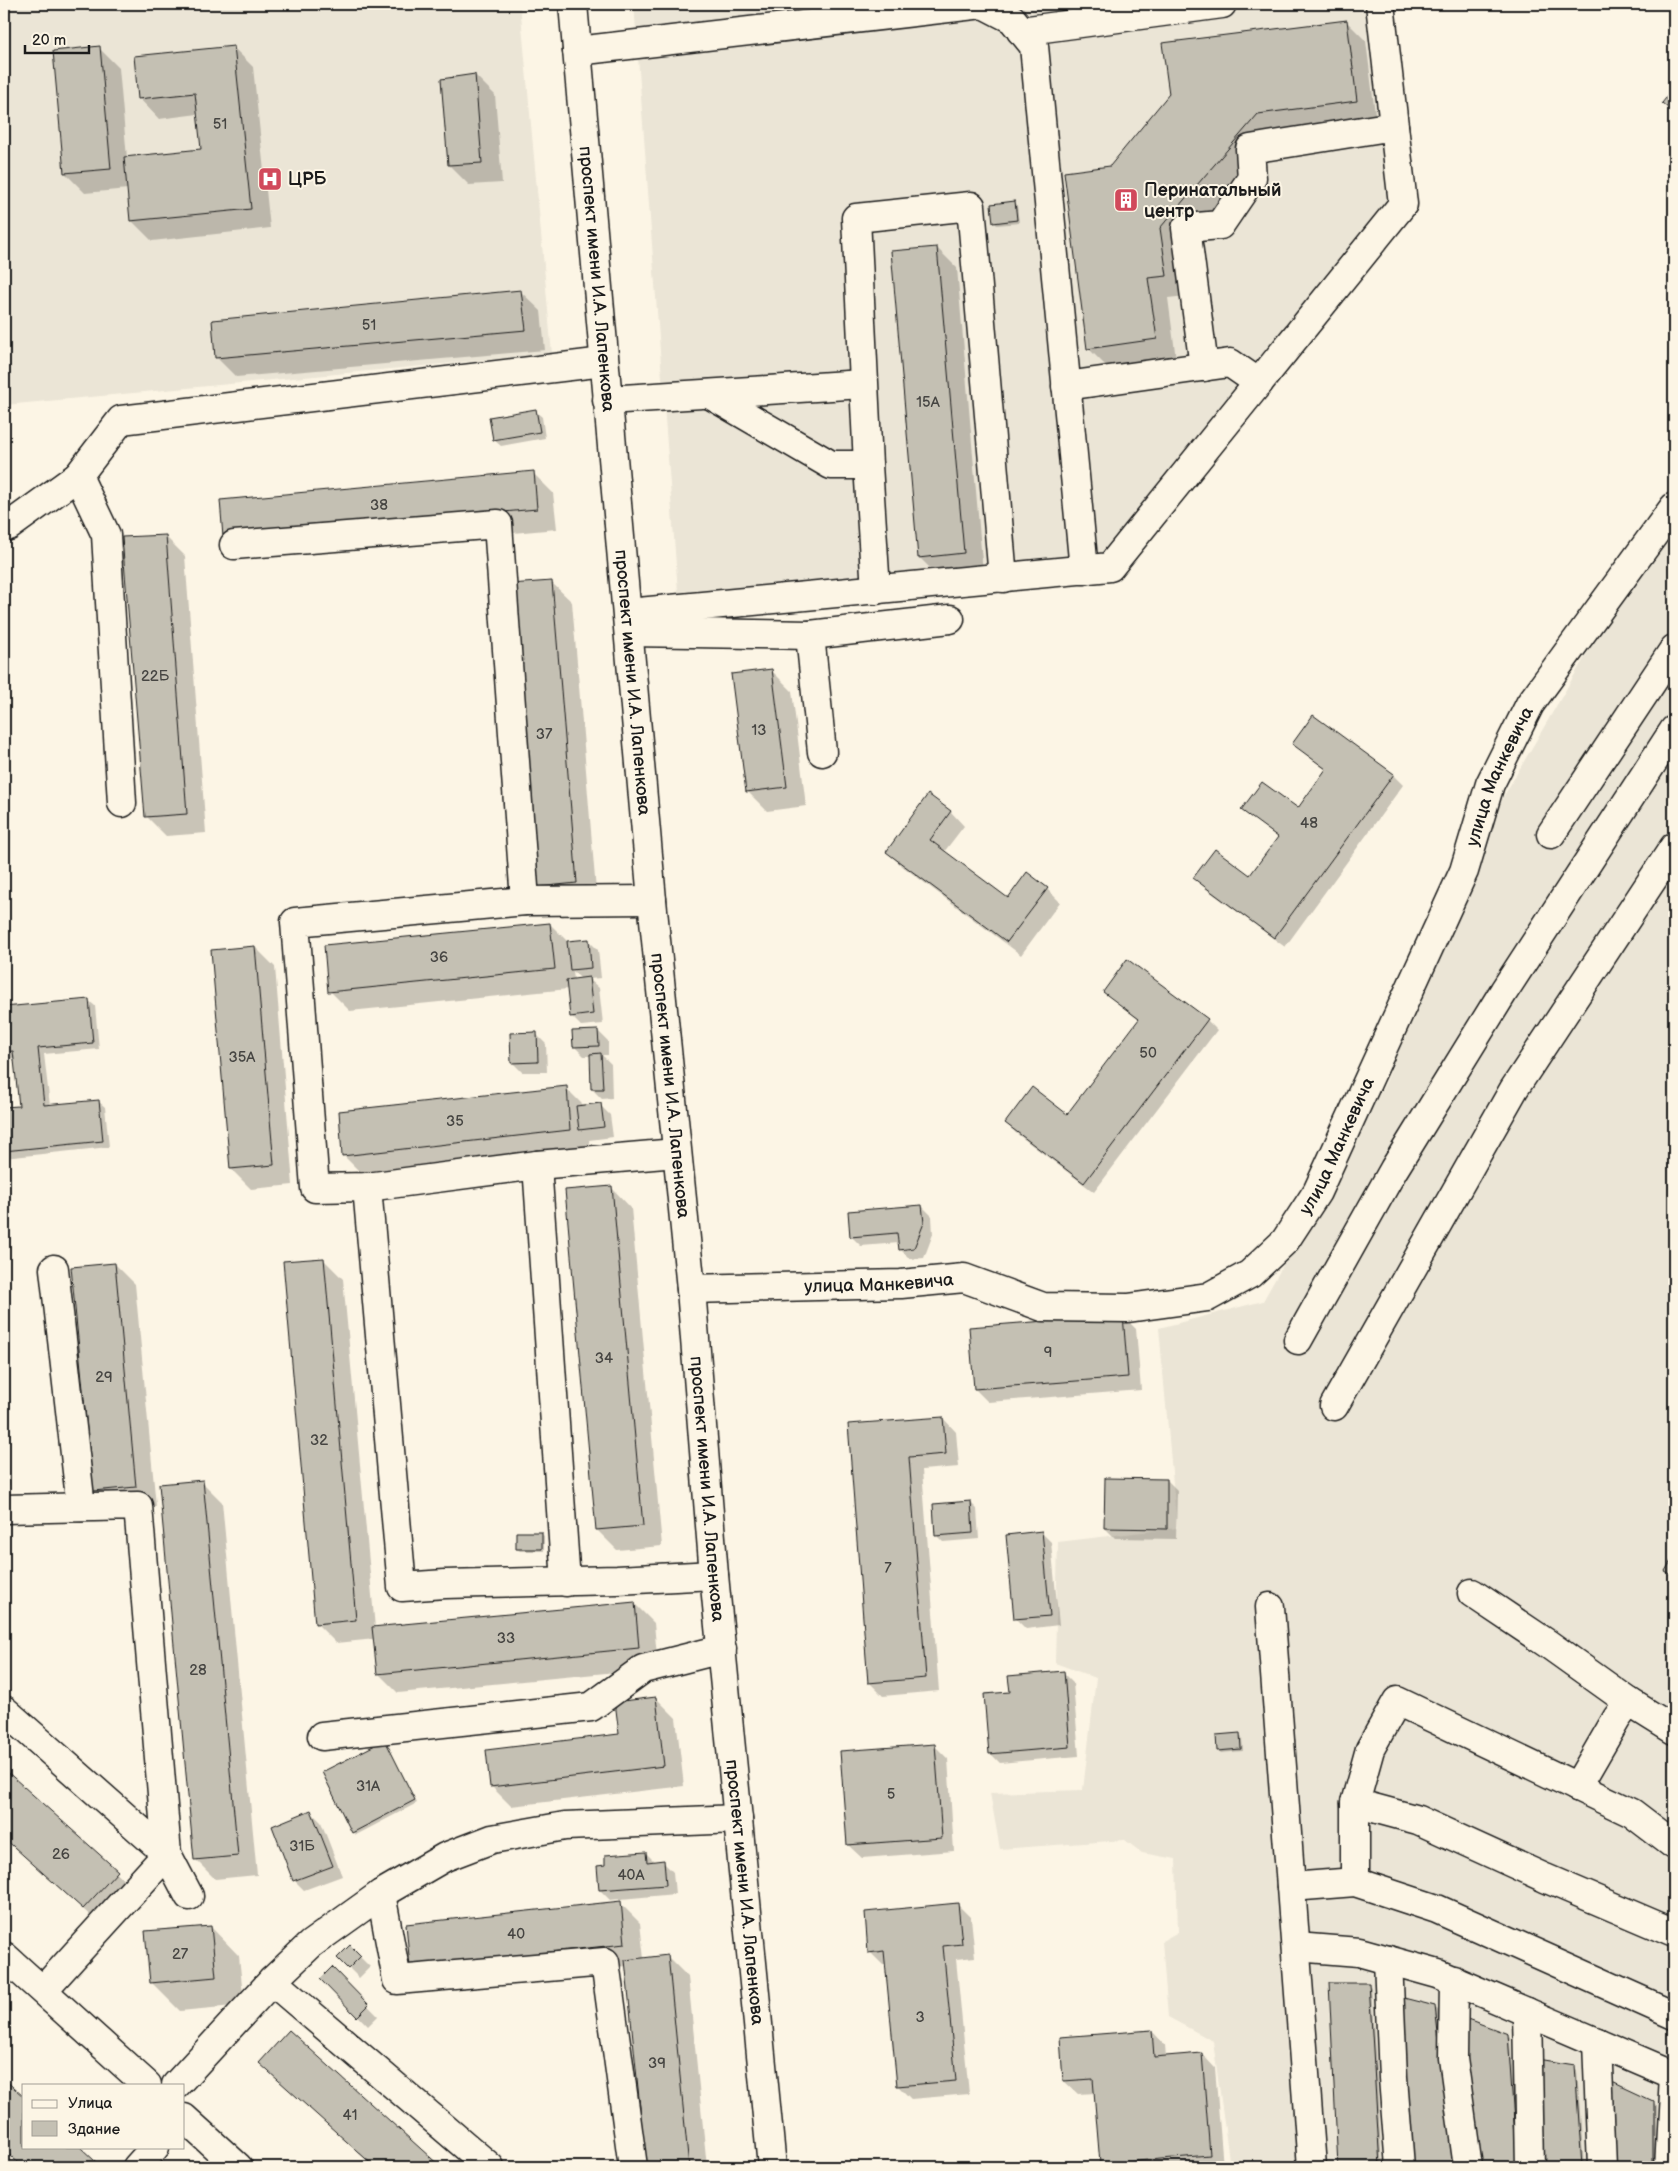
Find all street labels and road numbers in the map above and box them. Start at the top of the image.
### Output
street label: проспект имени И.А. Лапенкова [575,145,619,413]
street label: проспект имени И.А. Лапенкова [610,549,655,817]
street label: улица Манкевича [1462,703,1538,849]
street label: проспект имени И.А. Лапенкова [646,952,694,1220]
street label: улица Манкевича [1295,1074,1379,1219]
street label: улица Манкевича [804,1269,955,1297]
street label: проспект имени И.А. Лапенкова [685,1355,729,1623]
street label: проспект имени И.А. Лапенкова [721,1758,768,2026]

